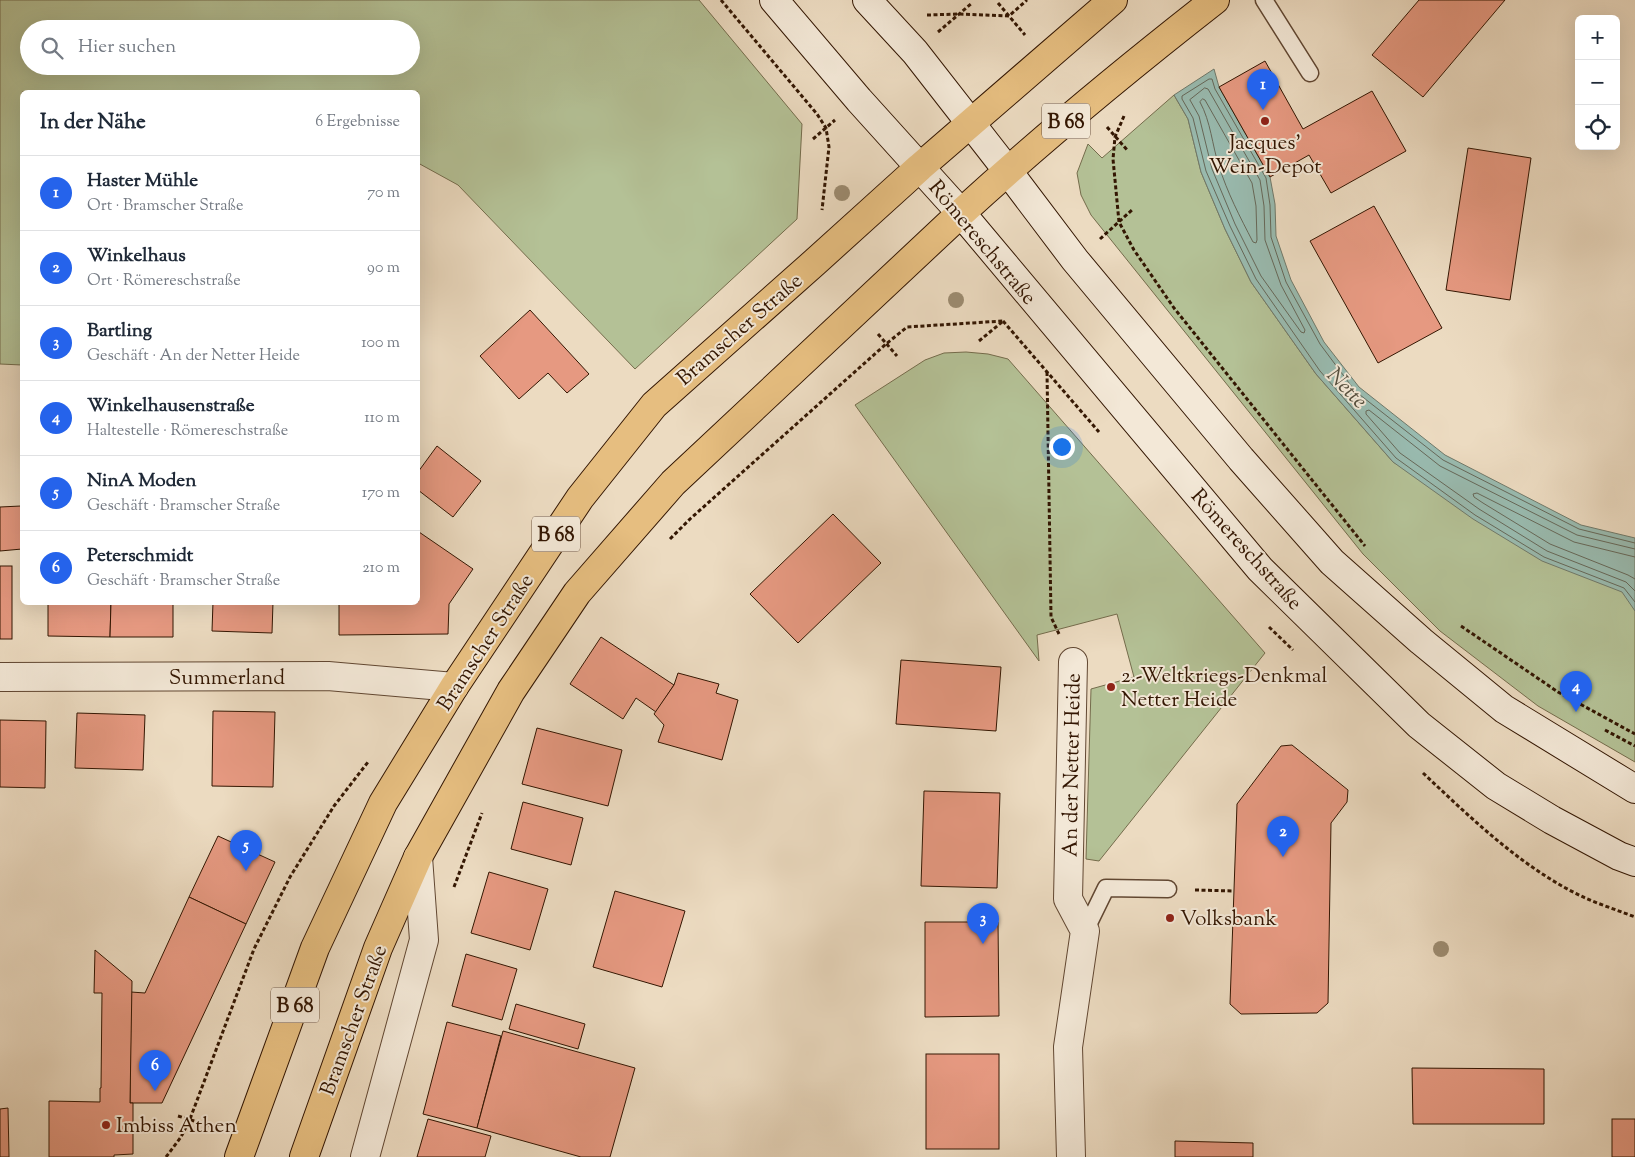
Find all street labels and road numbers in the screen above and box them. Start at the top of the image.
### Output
road number: B 68 [1042,104,1090,138]
street label: Römereschstraße [920,175,1043,312]
street label: Bramscher Straße [671,267,810,394]
street label: Römereschstraße [1183,483,1308,618]
road number: B 68 [532,516,580,552]
street label: Bramscher Straße [431,569,542,718]
street label: Summerland [169,664,285,694]
street label: An der Netter Heide [1056,673,1090,857]
street label: Bramscher Straße [314,941,396,1100]
road number: B 68 [271,988,319,1022]

